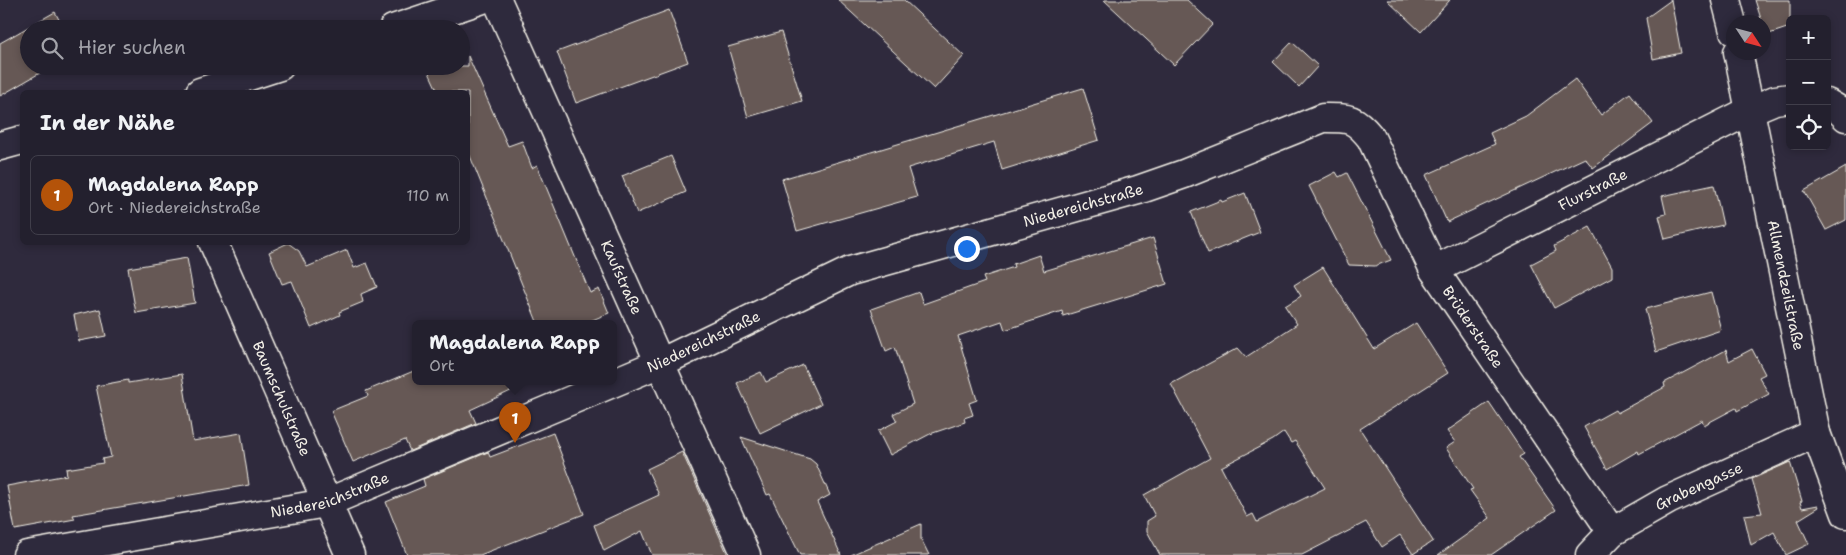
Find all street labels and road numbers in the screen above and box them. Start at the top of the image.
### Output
street label: Flurstraße [1555,164,1631,216]
street label: Niedereichstraße [1021,179,1146,232]
street label: Allmendzeilstraße [1763,218,1809,352]
street label: Kaufstraße [596,237,647,318]
street label: Brüderstraße [1438,282,1508,372]
street label: Niedereichstraße [644,306,764,377]
street label: Baumschulstraße [248,338,315,459]
street label: Grabengasse [1651,458,1746,515]
street label: Niedereichstraße [269,468,392,523]

